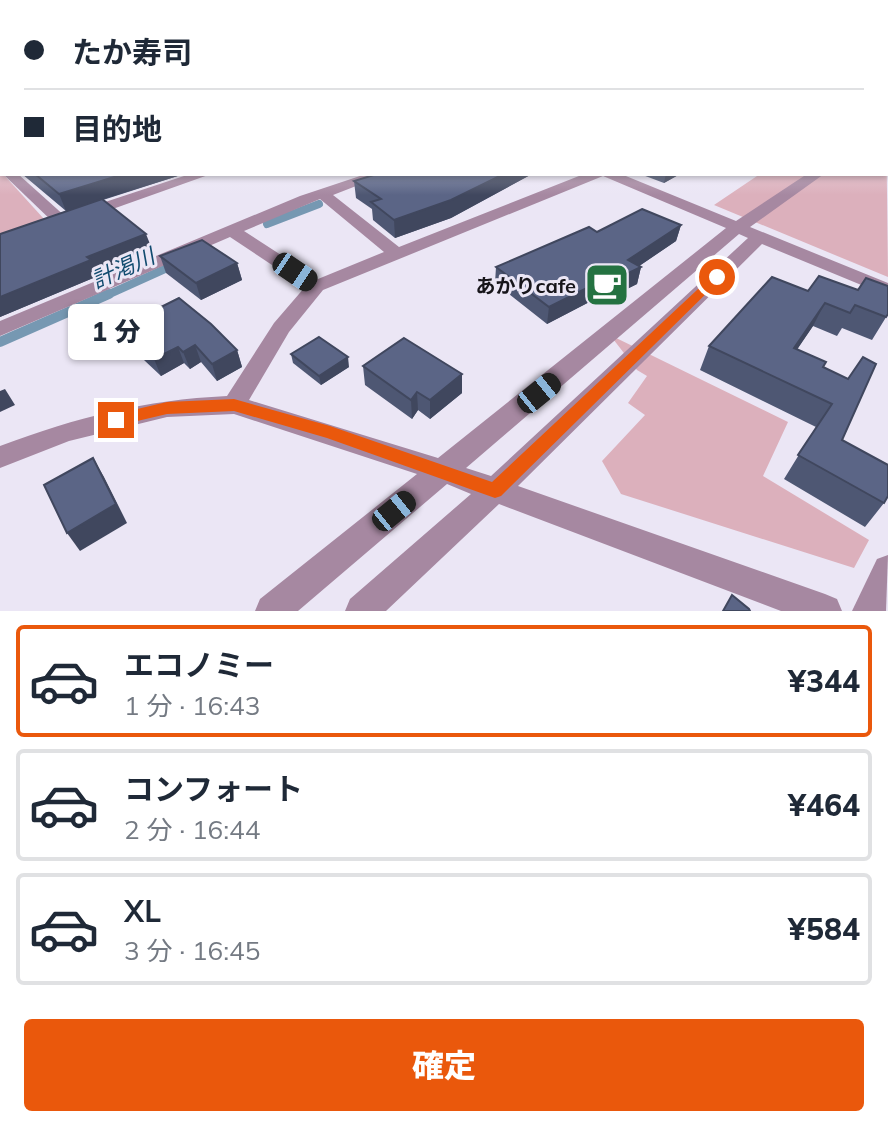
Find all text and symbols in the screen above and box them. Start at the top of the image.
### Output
text: たか寿司 [72,33,192,71]
text: 目的地 [72,110,162,148]
water label: 計渇川 [87,241,161,294]
car [268,249,322,295]
route start [699,259,735,295]
cafe icon: あかりcafe [583,261,631,309]
place label: あかりcafe [476,273,576,298]
callout: 1 分 [68,304,164,360]
text: 1 分 [92,315,140,348]
car [513,369,565,417]
route end [98,402,134,438]
car [368,487,420,535]
icon: car [28,645,100,717]
text: エコノミー [124,646,274,684]
text: ¥344 [788,662,860,700]
text: 1 分 · 16:43 [124,689,260,722]
icon: car [28,769,100,841]
text: コンフォート [124,770,303,808]
text: ¥464 [788,786,860,824]
text: 2 分 · 16:44 [124,813,260,846]
text: XL [124,892,161,930]
icon: car [28,893,100,965]
text: ¥584 [788,910,860,948]
text: 3 分 · 16:45 [124,934,260,967]
button: 確定 [24,1019,864,1111]

